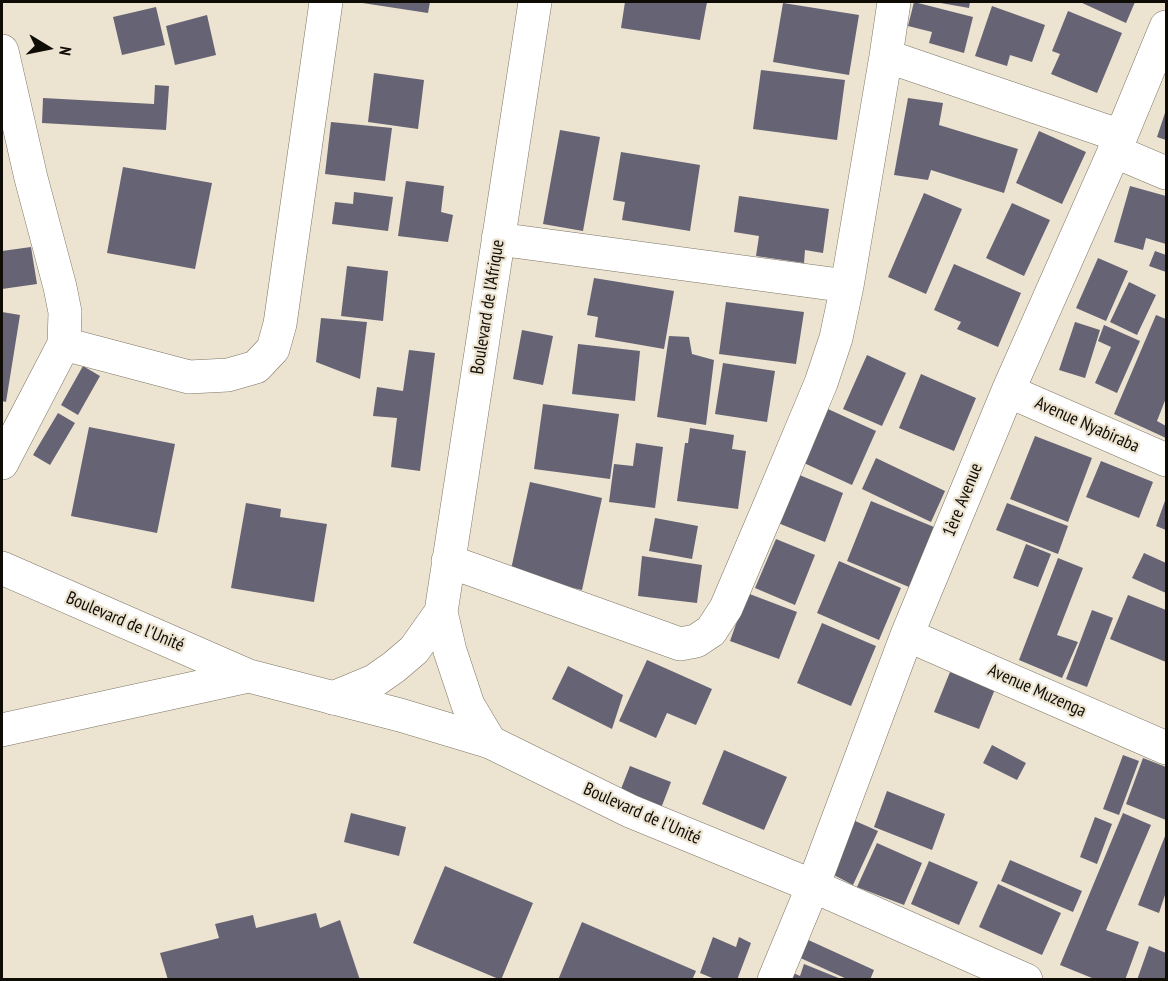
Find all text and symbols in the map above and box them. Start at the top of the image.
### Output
north arrow [18,18,78,78]
text: N [55,45,76,57]
street label: Boulevard de l'Afrique [467,238,509,376]
street label: Avenue Nyabiraba [1032,392,1142,458]
street label: 1ère Avenue [939,460,987,540]
street label: Boulevard de l'Unité [63,587,187,657]
street label: Avenue Muzenga [985,660,1089,722]
street label: Boulevard de l'Unité [580,779,704,849]

